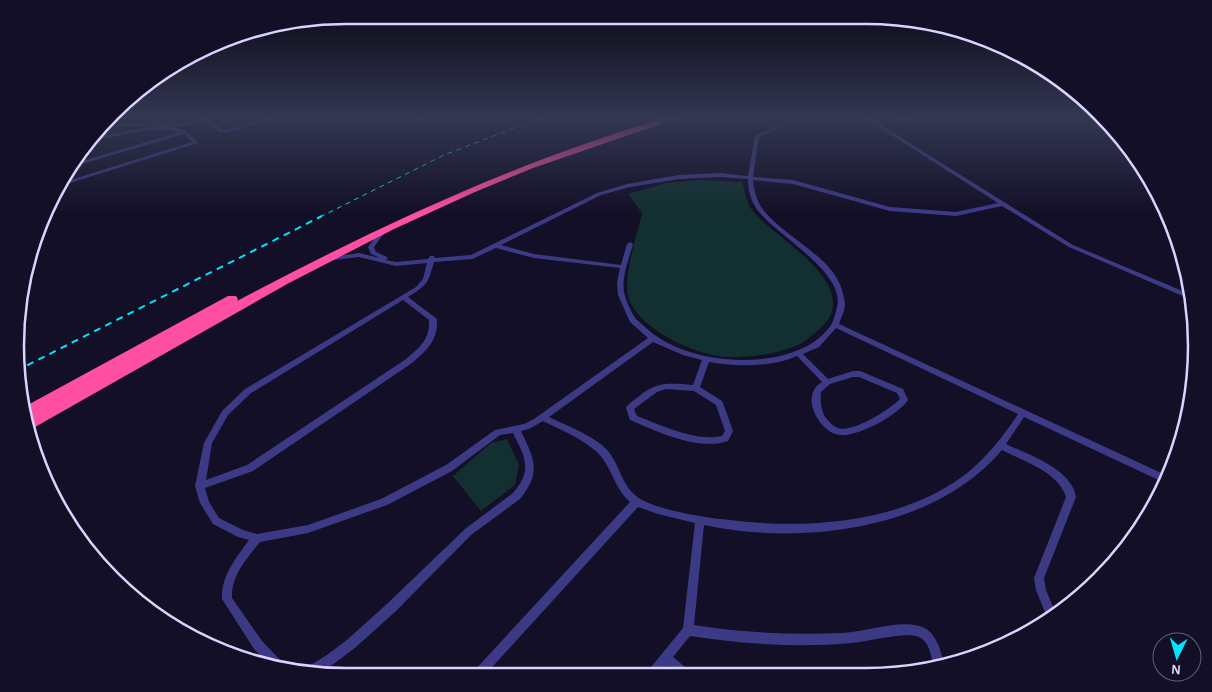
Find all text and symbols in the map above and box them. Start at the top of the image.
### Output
north arrow [1152,632,1202,682]
text: N [1170,662,1181,676]

